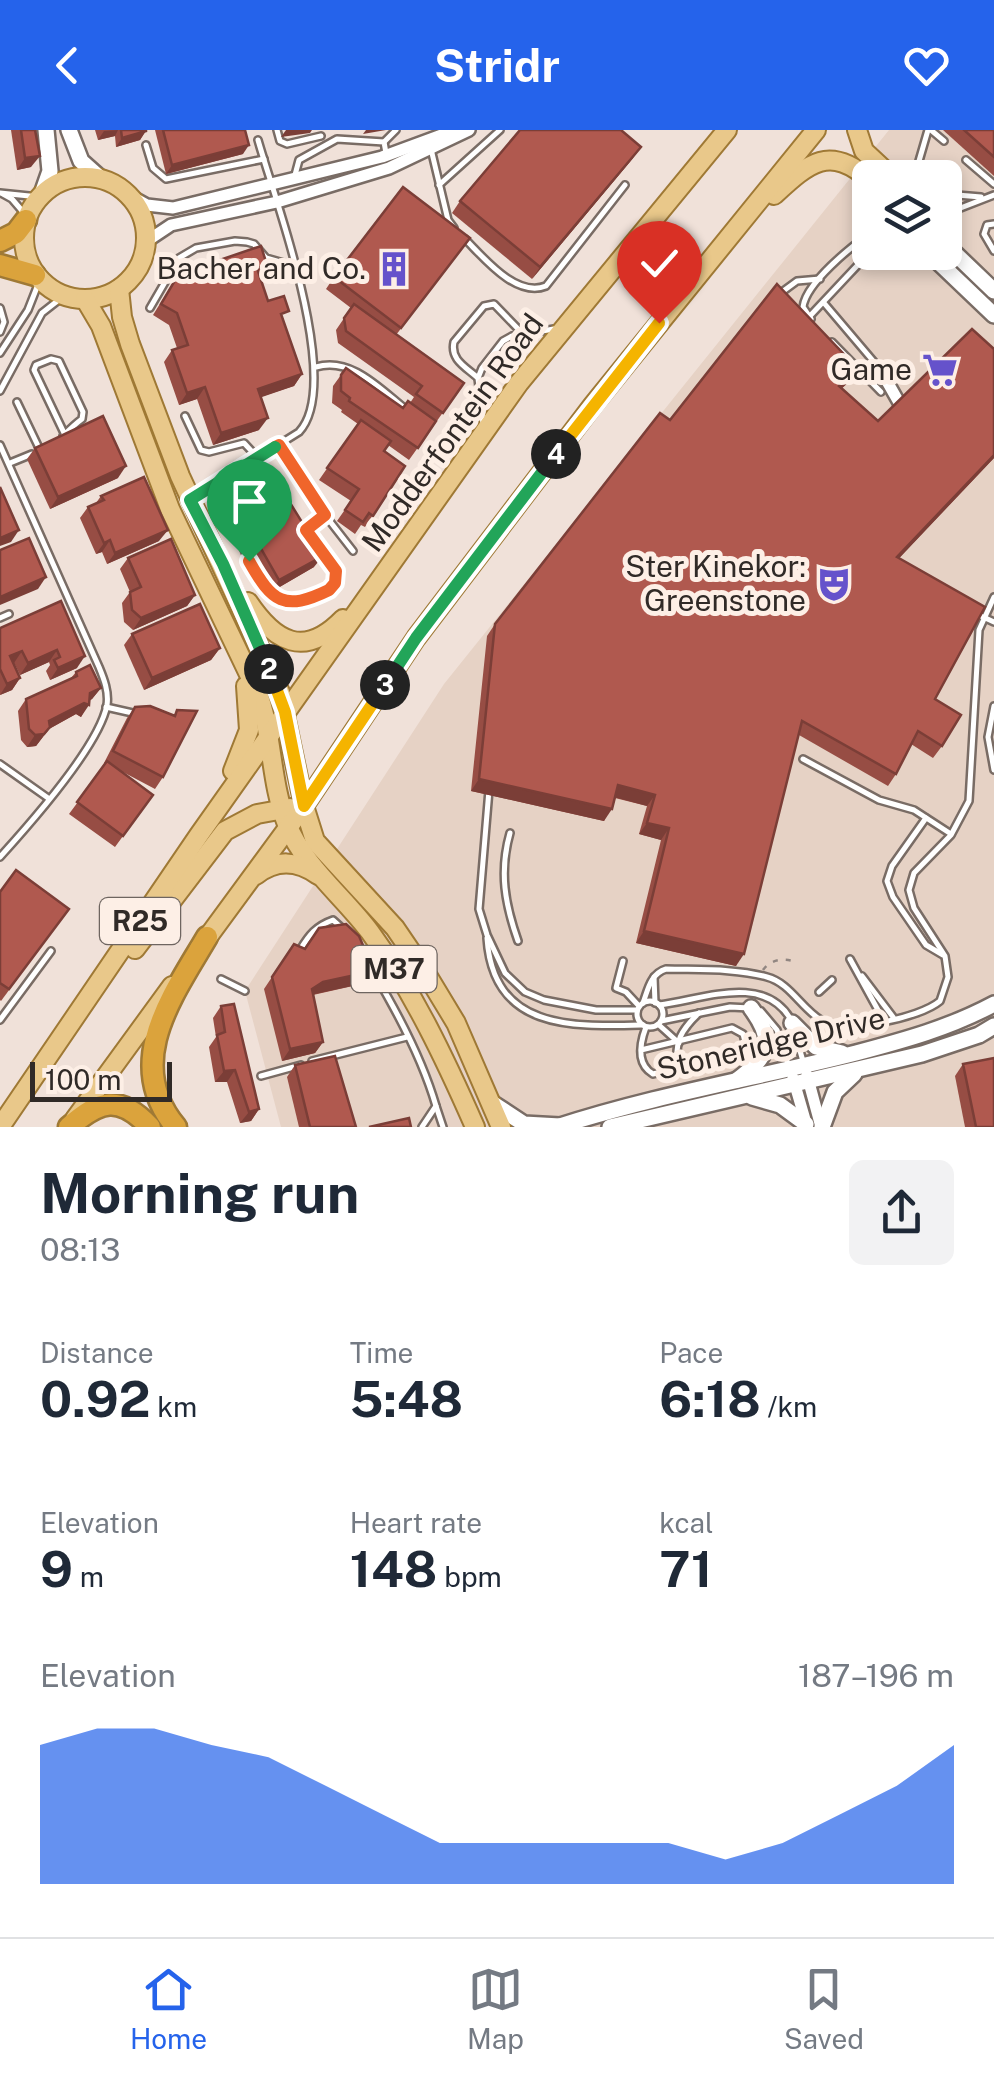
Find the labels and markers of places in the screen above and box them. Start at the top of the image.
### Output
pin [617,221,702,324]
place label: Bacher and Co. [156,250,366,286]
building icon: Bacher and Co. [375,250,413,288]
place label: Game [830,351,912,387]
supermarket icon: Game [921,351,959,389]
pin: 4 [531,429,581,479]
pin [207,459,292,562]
place label: Ster Kinekor: Greenstone [625,548,806,618]
theatre icon: Ster Kinekor: Greenstone [815,565,853,603]
pin: 2 [244,644,294,694]
pin: 3 [360,660,410,710]

